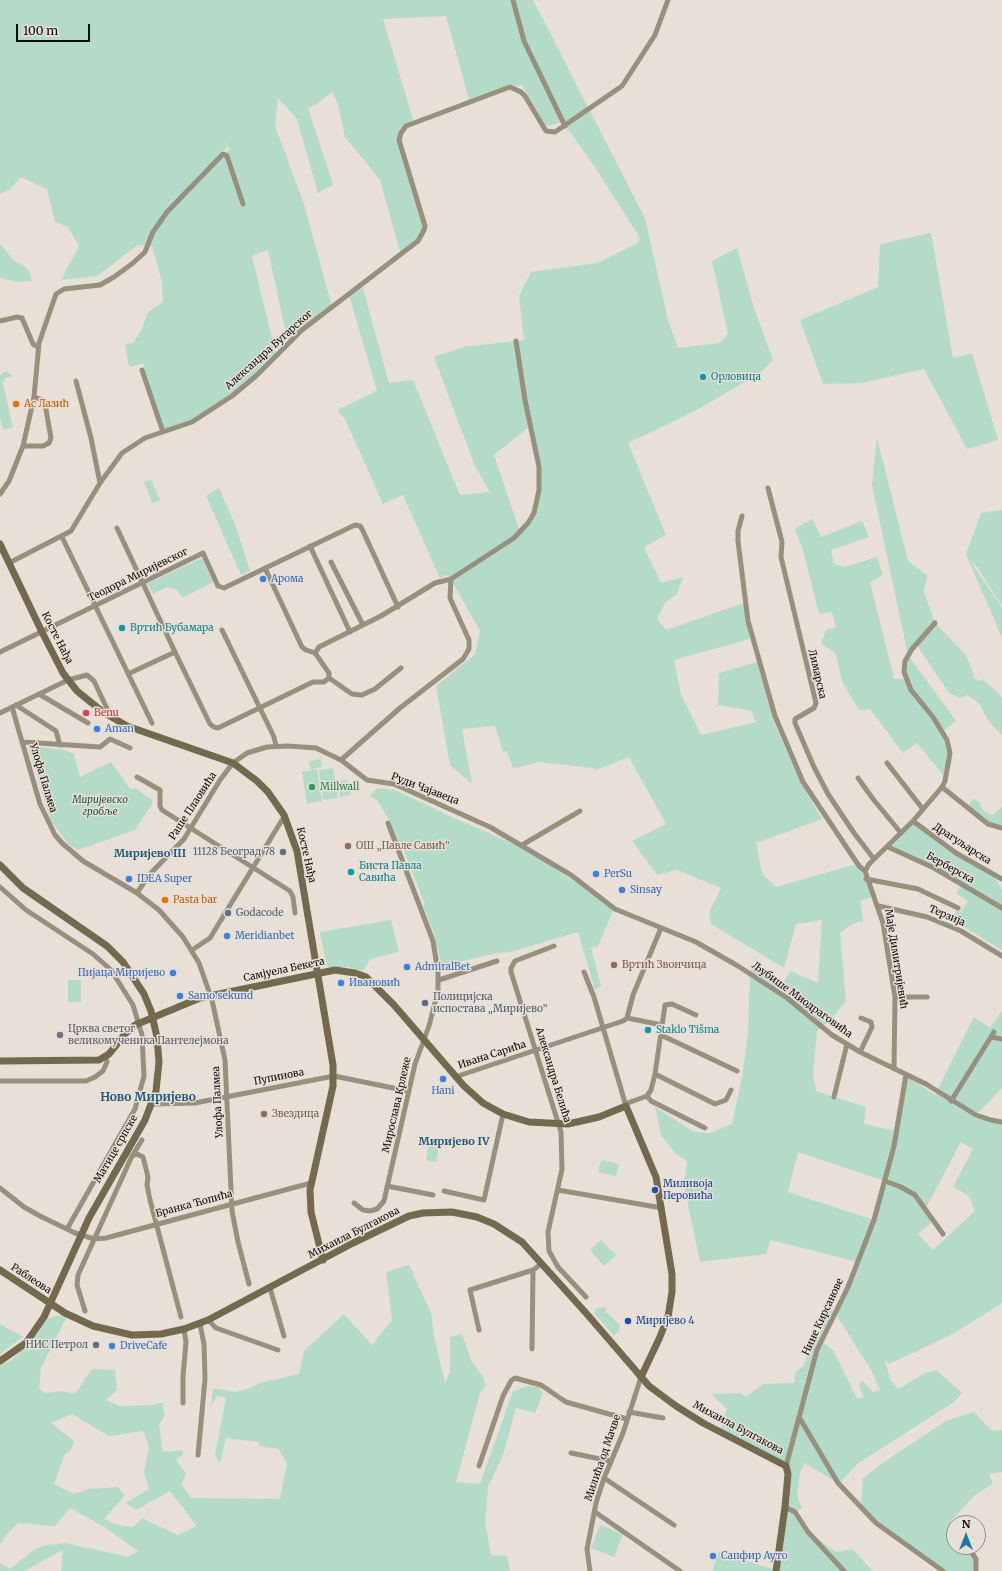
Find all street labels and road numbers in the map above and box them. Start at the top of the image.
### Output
street label: Александра Бугарског [223,308,315,392]
street label: Теодора Миријевског [86,546,190,604]
street label: Косте Нађа [39,610,75,666]
street label: Лимарска [805,648,829,700]
street label: Улофа Палмеа [27,742,59,814]
street label: Раше Плаовића [167,770,219,842]
street label: Руди Чајавеца [389,771,461,807]
street label: Драгуљарска [931,821,993,867]
street label: Косте Нађа [294,826,318,884]
street label: Берберска [924,850,976,886]
street label: Терзија [927,903,967,929]
street label: Маје Димитријевић [882,908,910,1010]
street label: Самјуела Бекета [242,956,326,984]
street label: Љубише Миодраговића [749,960,855,1040]
street label: Александра Белића [533,1026,573,1124]
street label: Ивана Сарића [456,1038,528,1072]
street label: Мирослава Крлеже [380,1056,414,1154]
street label: Улофа Палмеа [210,1066,226,1138]
street label: Пупинова [253,1066,305,1088]
street label: Матице српске [92,1113,140,1185]
street label: Бранка Ћопића [154,1188,234,1220]
street label: Михаила Булгакова [306,1205,402,1261]
street label: Раблеова [8,1261,54,1297]
street label: Нине Кирсанове [800,1277,846,1357]
street label: Михаила Булгакова [691,1399,785,1457]
street label: Милића од Мачве [583,1413,623,1503]

